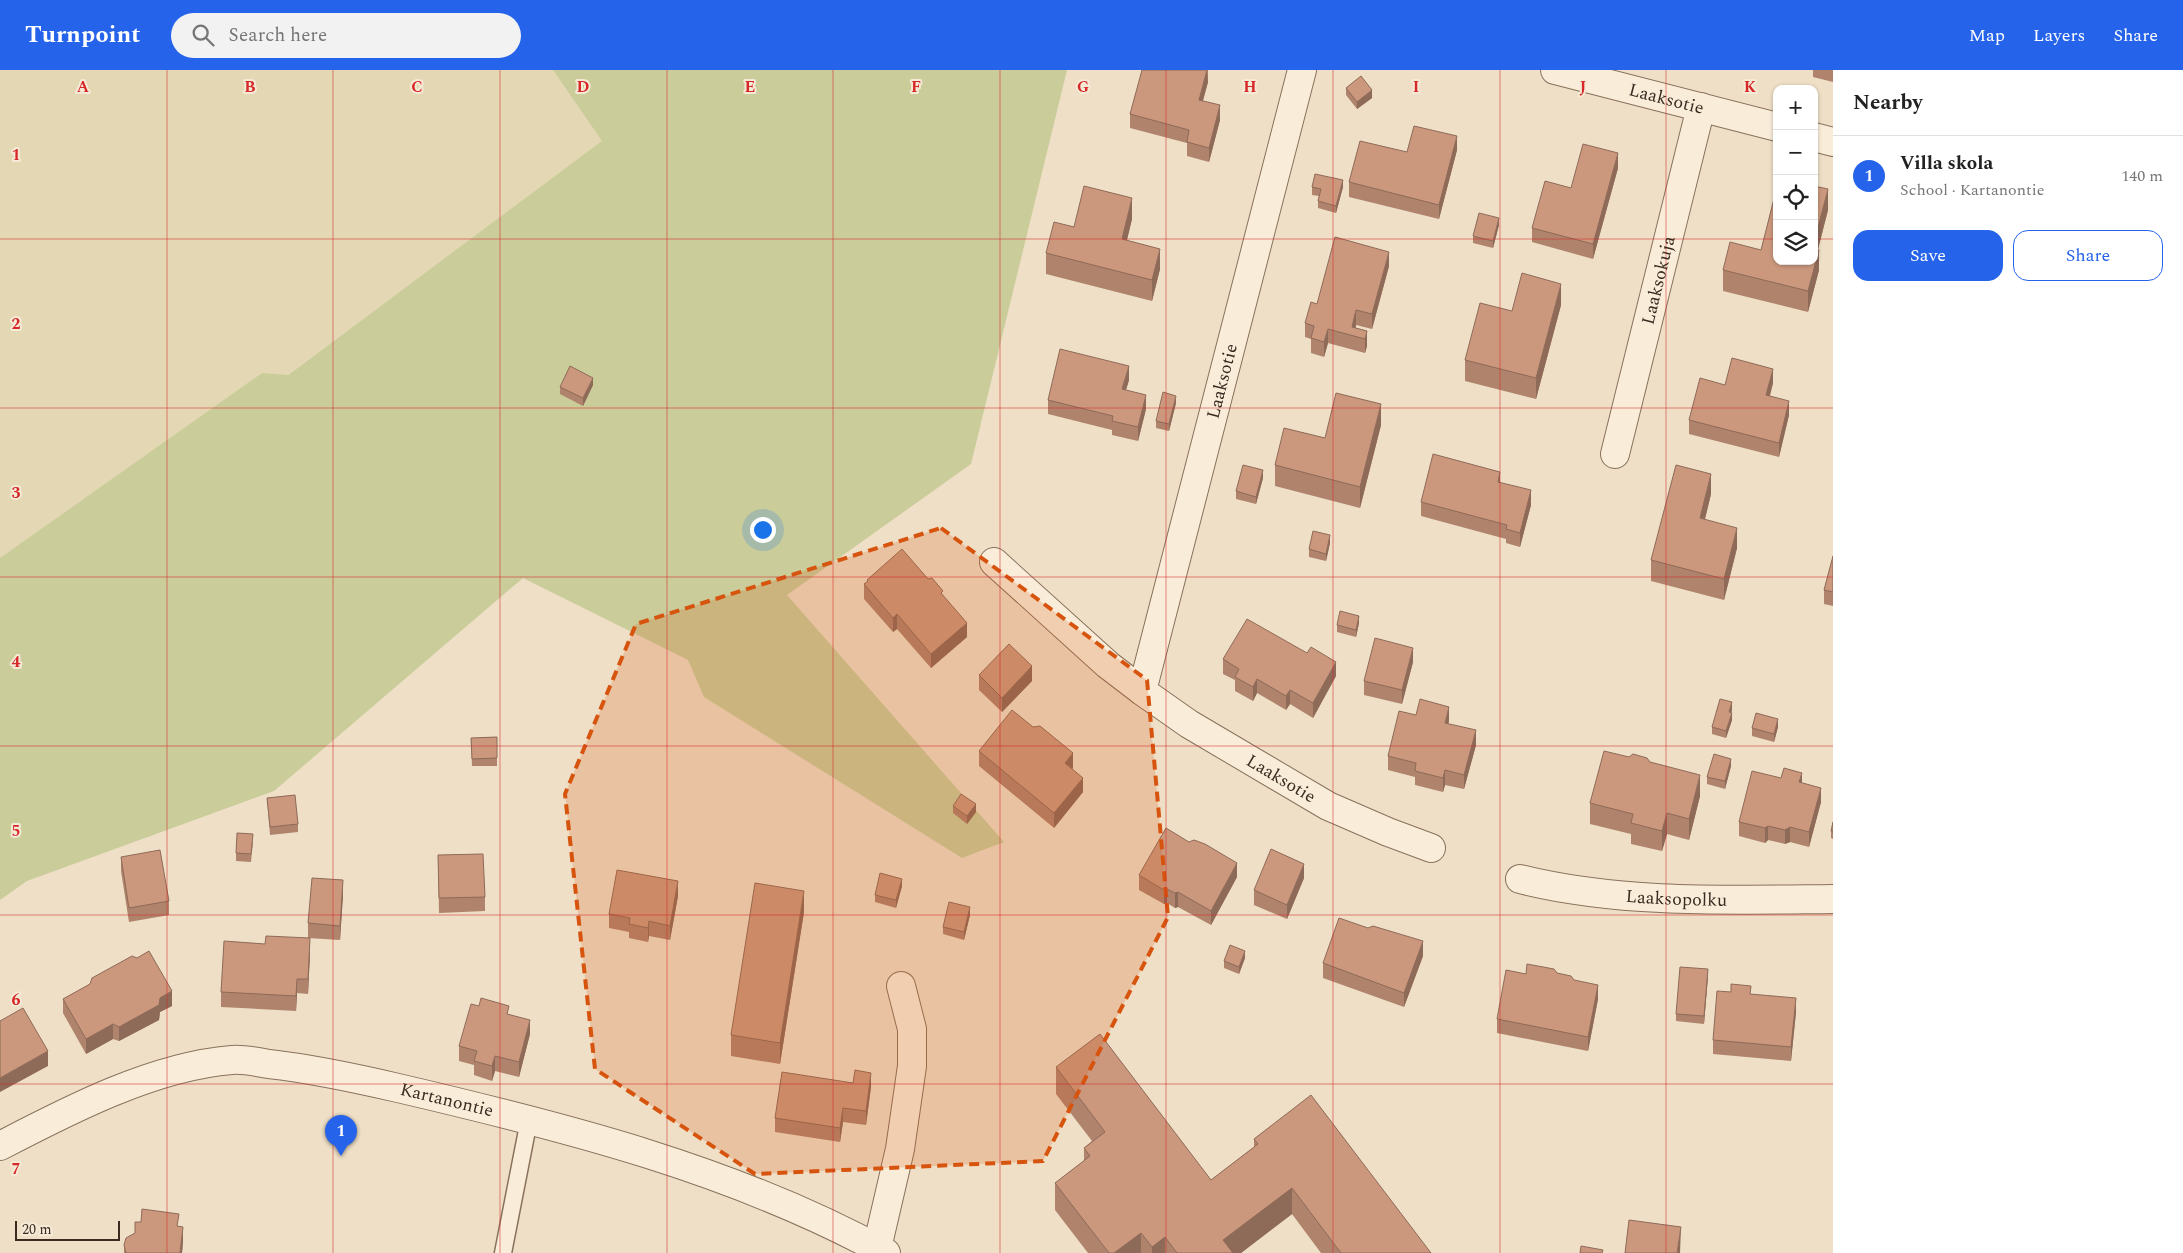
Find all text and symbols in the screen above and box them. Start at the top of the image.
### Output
search box [171,13,521,58]
text: Turnpoint [25,17,141,53]
icon: search [189,21,217,49]
text: Search here [229,21,327,50]
text: Map [1969,22,2005,49]
text: Layers [2033,22,2085,49]
text: Share [2113,22,2158,49]
text: A [77,75,90,99]
text: B [244,75,256,99]
text: C [411,75,423,99]
text: D [577,75,590,99]
text: E [745,75,755,99]
text: F [911,75,921,99]
text: G [1077,75,1089,99]
text: H [1243,75,1257,99]
text: I [1413,75,1419,99]
text: J [1580,75,1587,99]
text: K [1744,75,1757,99]
street label: Laaksotie [1626,76,1707,121]
map controls [1773,85,1818,265]
button: + [1773,85,1818,130]
text: Nearby [1853,87,1923,119]
button: − [1773,130,1818,175]
text: 1 [12,143,20,167]
text: Villa skola [1900,149,1993,178]
text: 1 [1865,164,1873,188]
text: 140 m [2121,164,2163,188]
button: locate [1773,175,1818,220]
text: School · Kartanontie [1900,178,2044,202]
button: layers [1773,220,1818,265]
button: Save [1853,230,2003,281]
button: Share [2013,230,2163,281]
street label: Laaksokuja [1634,233,1682,327]
text: 2 [12,312,21,336]
street label: Laaksotie [1199,341,1245,422]
text: 3 [12,481,21,505]
your location [750,517,776,543]
text: 4 [12,650,21,674]
street label: Laaksotie [1241,747,1321,810]
text: 5 [12,819,20,843]
street label: Laaksopolku [1625,882,1727,913]
text: 6 [12,988,21,1012]
street label: Kartanontie [398,1075,496,1124]
pin: 1 [325,1115,357,1156]
text: 7 [12,1157,21,1181]
scale bar [15,1218,120,1241]
text: 20 m [22,1219,52,1240]

